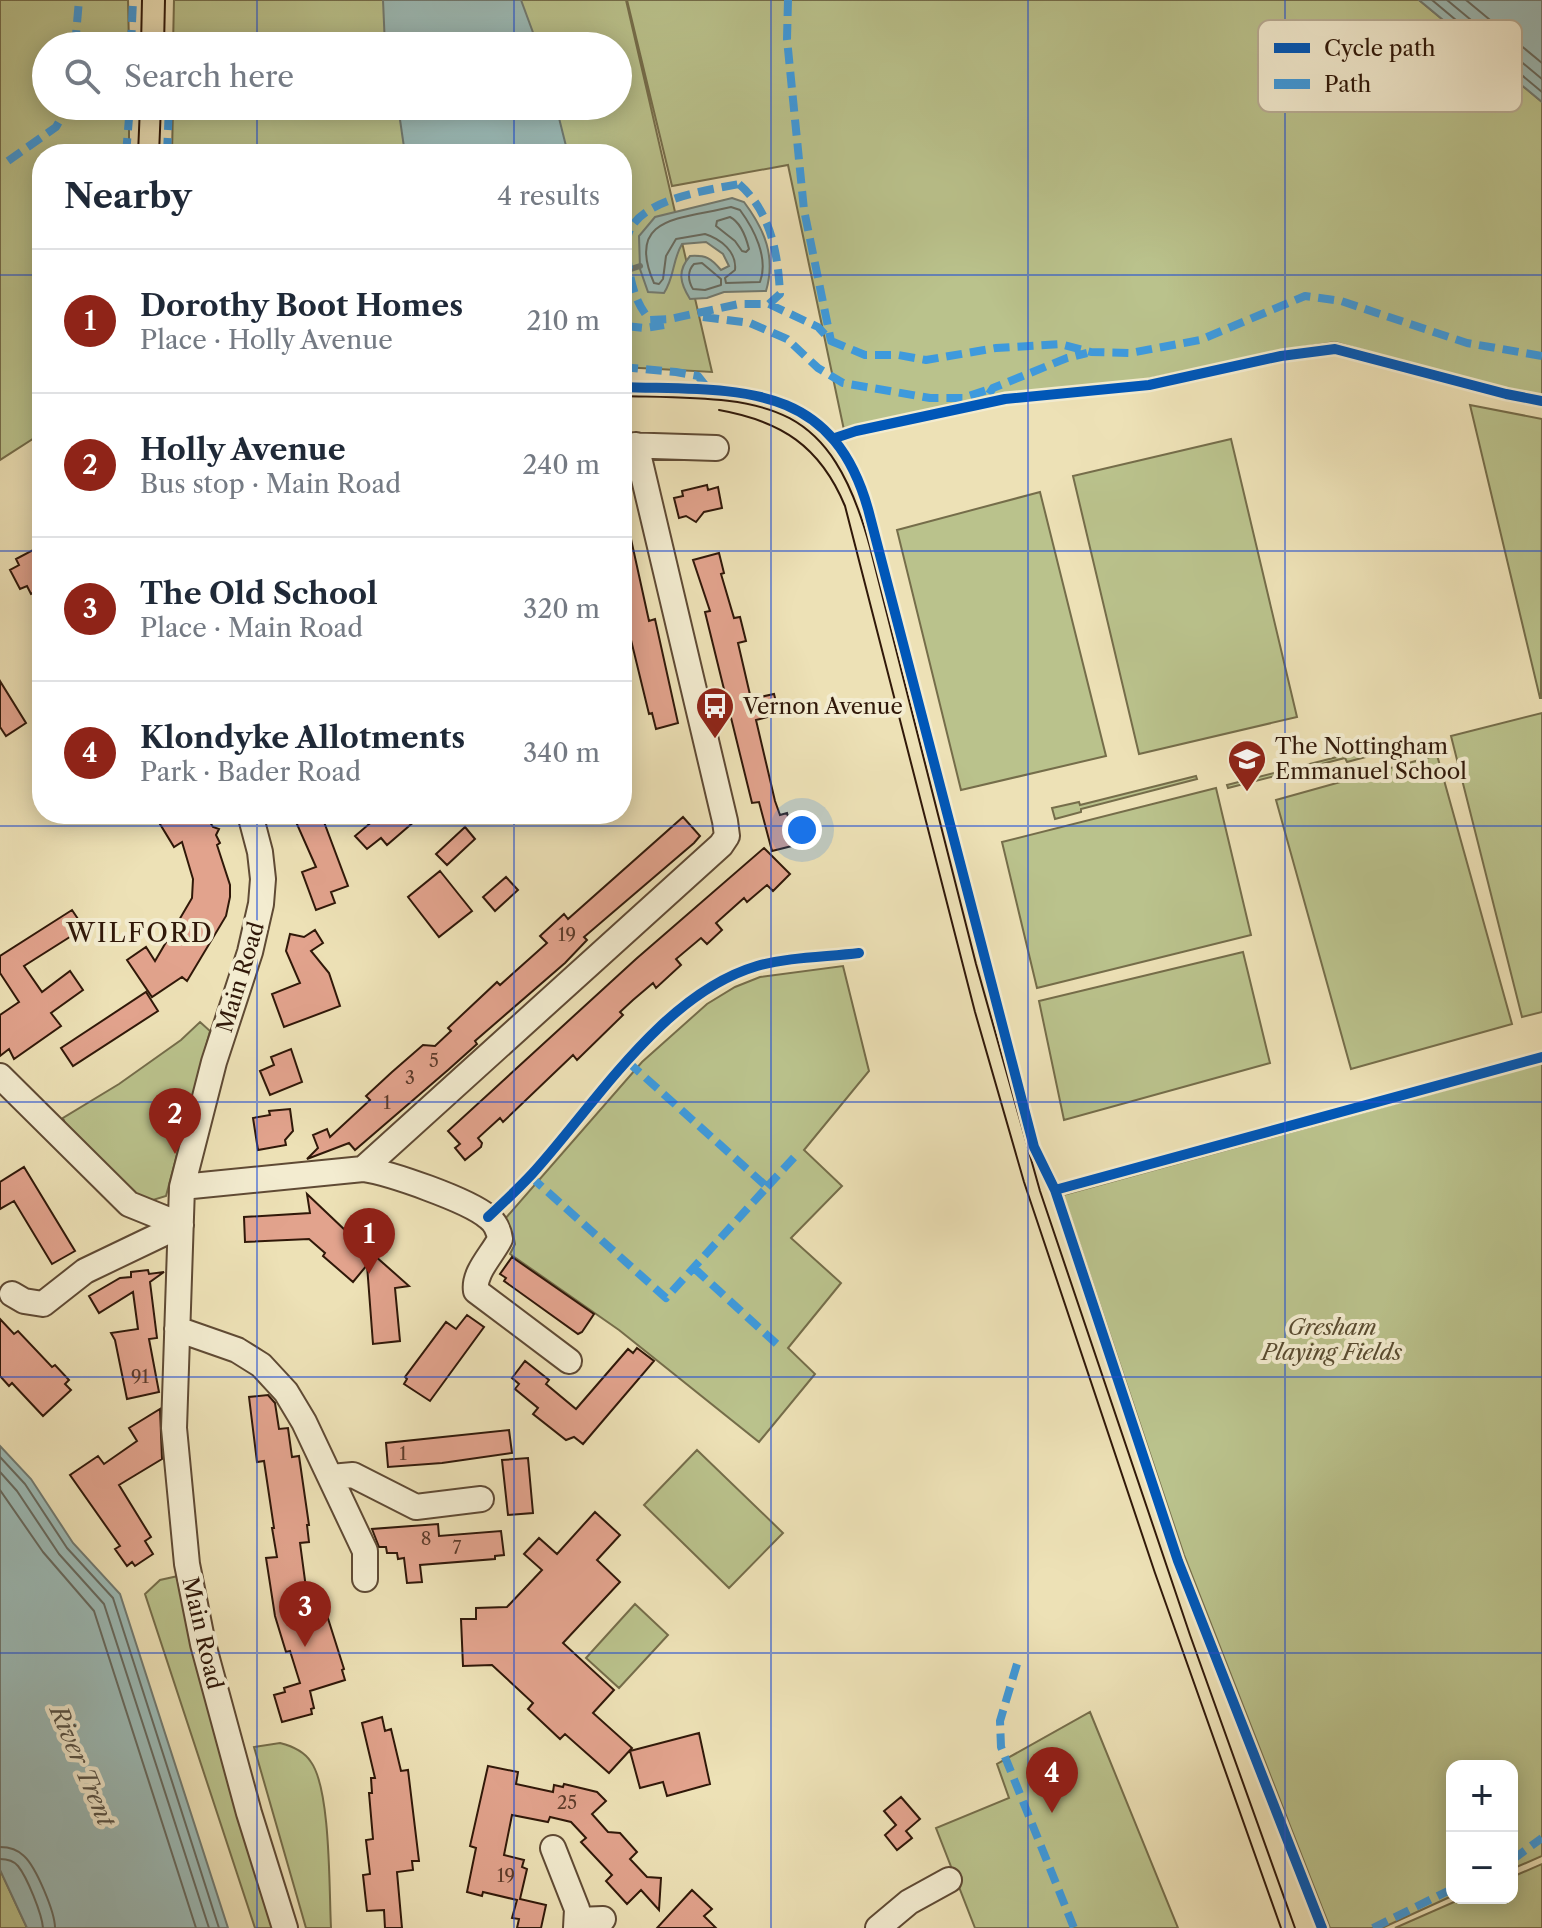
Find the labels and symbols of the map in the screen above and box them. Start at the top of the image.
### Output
legend [1258,20,1522,112]
text: Cycle path [1324,35,1436,62]
text: Path [1324,71,1372,98]
bus stop icon: Vernon Avenue [694,685,736,740]
place label: Vernon Avenue [742,693,903,720]
place label: The Nottingham Emmanuel School [1275,733,1467,785]
school or university icon: The Nottingham Emmanuel School [1226,738,1268,793]
your location [782,810,822,850]
district label: WILFORD [65,917,214,949]
street label: Main Road [211,919,270,1036]
house number: 19 [558,924,576,946]
house number: 5 [429,1050,439,1072]
house number: 3 [405,1067,415,1089]
pin: 2 [149,1088,201,1154]
house number: 1 [383,1092,391,1114]
pin: 1 [343,1208,395,1274]
park label: Gresham Playing Fields [1260,1314,1403,1366]
house number: 91 [131,1366,149,1388]
house number: 1 [399,1443,407,1465]
house number: 8 [421,1528,431,1550]
house number: 7 [453,1537,462,1559]
street label: Main Road [176,1574,229,1692]
pin: 3 [279,1581,331,1647]
water label: River Trent [43,1699,121,1832]
pin: 4 [1026,1747,1078,1813]
house number: 25 [557,1792,577,1814]
house number: 19 [497,1865,515,1887]

